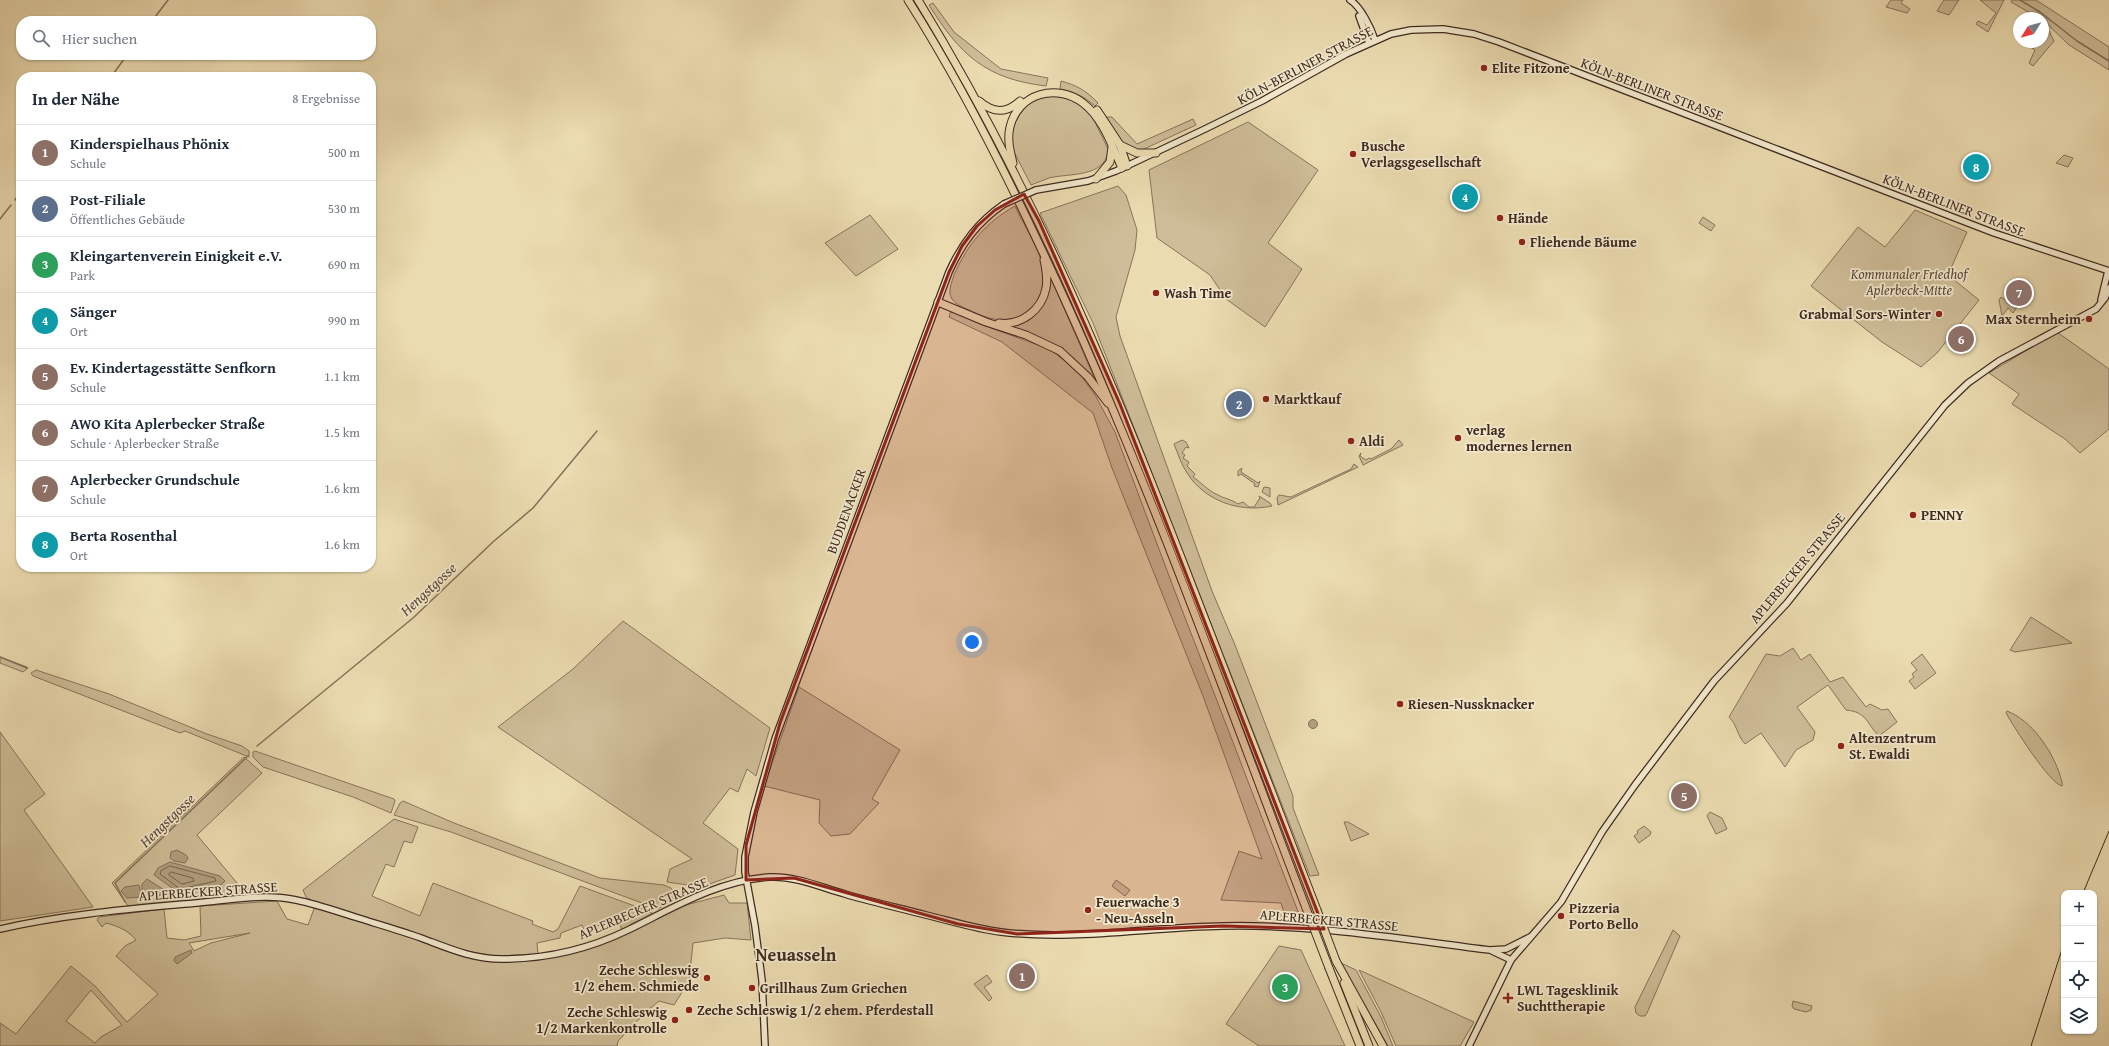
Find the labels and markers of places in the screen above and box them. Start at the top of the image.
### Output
place label: Elite Fitzone [1492,58,1570,78]
marker: Elite Fitzone [1479,63,1489,73]
place label: Busche Verlagsgesellschaft [1361,136,1482,172]
marker: Busche Verlagsgesellschaft [1348,149,1358,159]
pin: 8 [1963,152,1989,182]
pin: 4 [1452,182,1478,212]
place label: Hände [1508,208,1548,228]
marker: Hände [1495,213,1505,223]
place label: Fliehende Bäume [1530,232,1637,252]
marker: Fliehende Bäume [1517,237,1527,247]
pin: 7 [2006,278,2032,308]
place label: Wash Time [1164,283,1231,303]
marker: Wash Time [1151,288,1161,298]
place label: Grabmal Sors-Winter [1799,304,1932,324]
marker: Grabmal Sors-Winter [1934,309,1944,319]
place label: Max Sternheim [1986,309,2081,329]
marker: Max Sternheim [2084,314,2094,324]
pin: 6 [1948,324,1974,354]
pin: 2 [1226,389,1252,419]
place label: Marktkauf [1274,389,1343,409]
marker: Marktkauf [1261,394,1271,404]
place label: verlag modernes lernen [1466,420,1573,456]
place label: Aldi [1359,431,1385,451]
marker: verlag modernes lernen [1453,433,1463,443]
marker: Aldi [1346,436,1356,446]
place label: PENNY [1921,505,1964,525]
marker: PENNY [1908,510,1918,520]
place label: Riesen-Nussknacker [1408,694,1535,714]
marker: Riesen-Nussknacker [1395,699,1405,709]
place label: Altenzentrum St. Ewaldi [1849,728,1936,764]
marker: Altenzentrum St. Ewaldi [1836,741,1846,751]
pin: 5 [1671,781,1697,811]
place label: Feuerwache 3 - Neu-Asseln [1096,892,1180,928]
place label: Pizzeria Porto Bello [1569,898,1639,934]
marker: Feuerwache 3 - Neu-Asseln [1083,905,1093,915]
marker: Pizzeria Porto Bello [1556,911,1566,921]
place label: Zeche Schleswig 1/2 ehem. Schmiede [574,960,700,996]
pin: 1 [1009,961,1035,991]
pin: 3 [1272,972,1298,1002]
marker: Zeche Schleswig 1/2 ehem. Schmiede [702,973,712,983]
place label: Grillhaus Zum Griechen [760,978,908,998]
place label: LWL Tagesklinik Suchttherapie [1517,980,1620,1016]
marker: Grillhaus Zum Griechen [747,983,757,993]
marker: LWL Tagesklinik Suchttherapie [1502,992,1514,1004]
place label: Zeche Schleswig 1/2 ehem. Pferdestall [697,1000,934,1020]
place label: Zeche Schleswig 1/2 Markenkontrolle [536,1002,668,1038]
marker: Zeche Schleswig 1/2 ehem. Pferdestall [684,1005,694,1015]
marker: Zeche Schleswig 1/2 Markenkontrolle [670,1015,680,1025]

